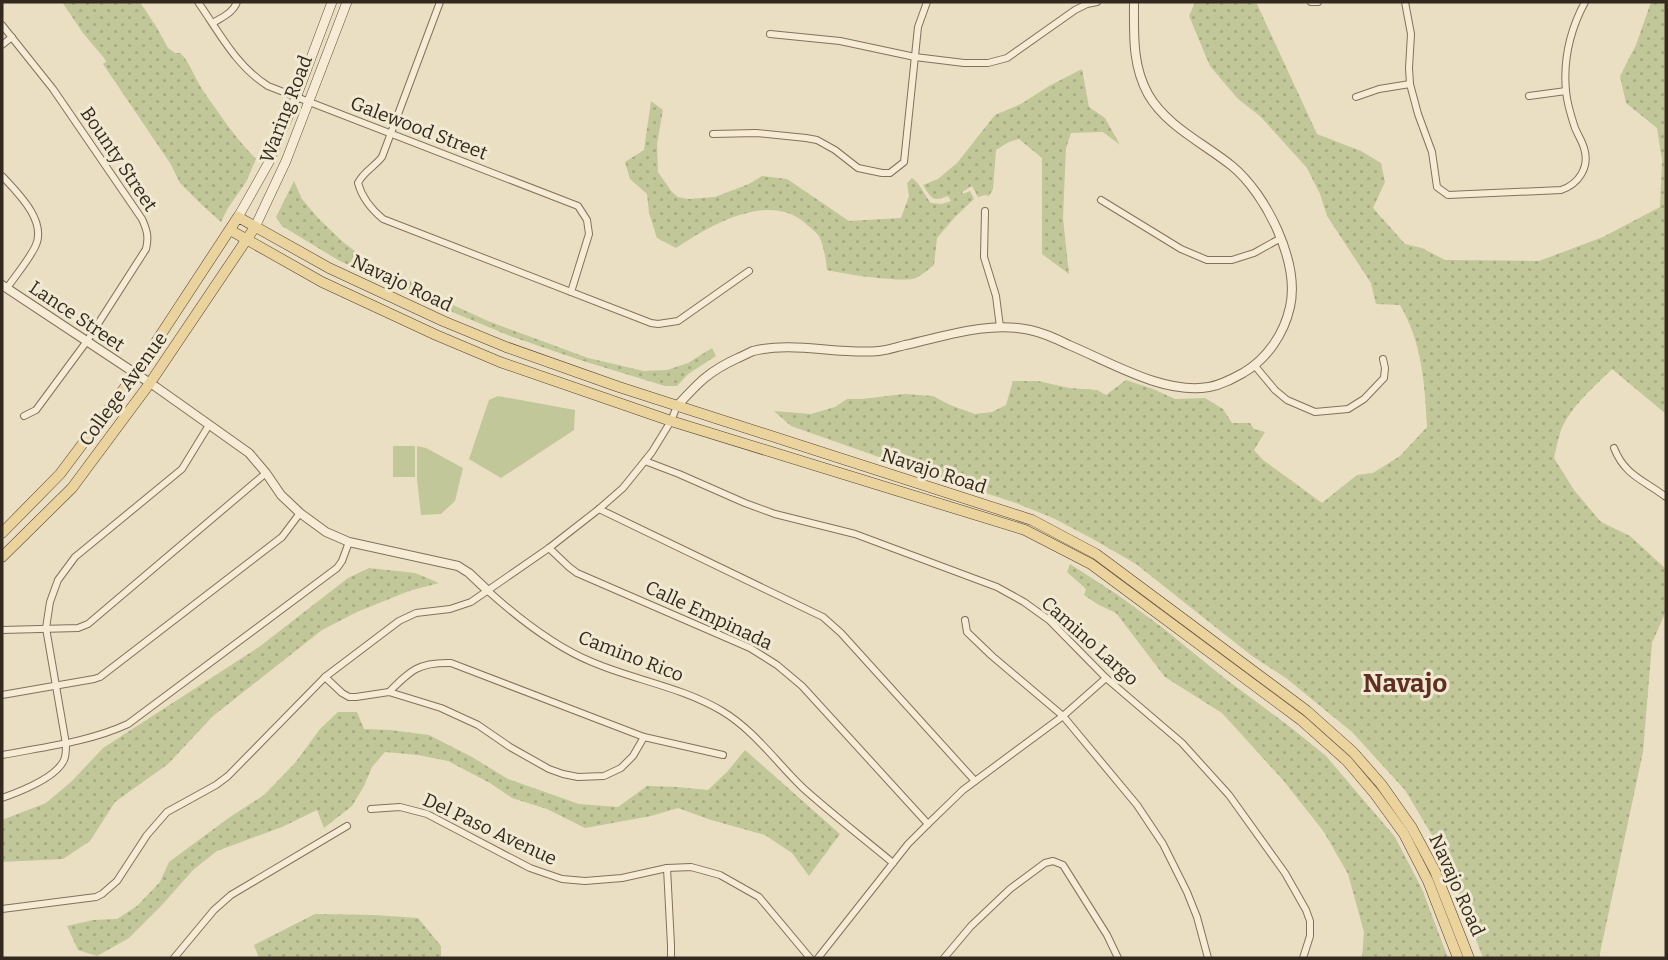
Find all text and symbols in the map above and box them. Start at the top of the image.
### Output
street label: Waring Road [255,52,317,166]
street label: Galewood Street [347,91,491,165]
street label: Bounty Street [76,102,162,216]
street label: Navajo Road [348,249,456,317]
street label: Lance Street [25,276,129,356]
street label: College Avenue [74,327,172,451]
street label: Navajo Road [879,443,989,499]
street label: Calle Empinada [642,575,777,655]
street label: Camino Largo [1037,591,1143,691]
street label: Camino Rico [575,625,687,687]
district label: Navajo [1363,668,1447,699]
street label: Del Paso Avenue [419,788,561,870]
street label: Navajo Road [1424,830,1490,940]

